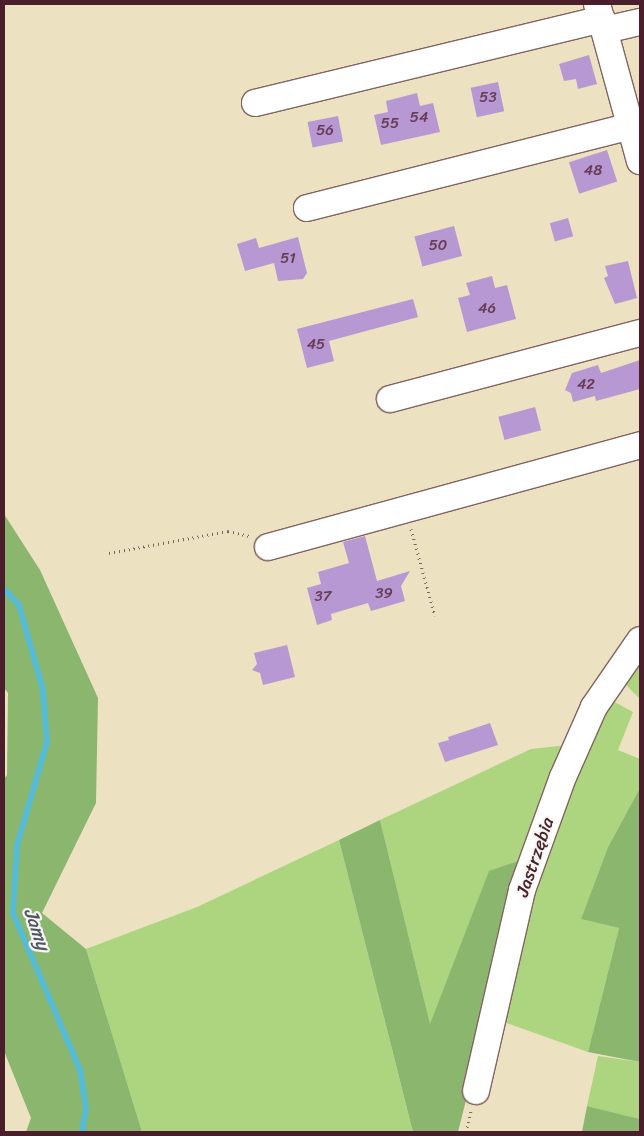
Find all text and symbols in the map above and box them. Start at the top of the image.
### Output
house number: 53 [479,89,497,107]
house number: 54 [410,109,428,127]
house number: 55 [381,115,399,133]
house number: 56 [316,122,334,140]
house number: 48 [584,162,602,180]
house number: 50 [429,237,447,255]
house number: 51 [280,250,296,268]
house number: 46 [478,300,496,318]
house number: 45 [307,336,325,354]
house number: 42 [577,376,595,394]
house number: 39 [375,585,393,603]
house number: 37 [315,588,331,606]
street label: Jastrzębia [511,815,559,899]
water label: Jamy [19,905,55,953]

